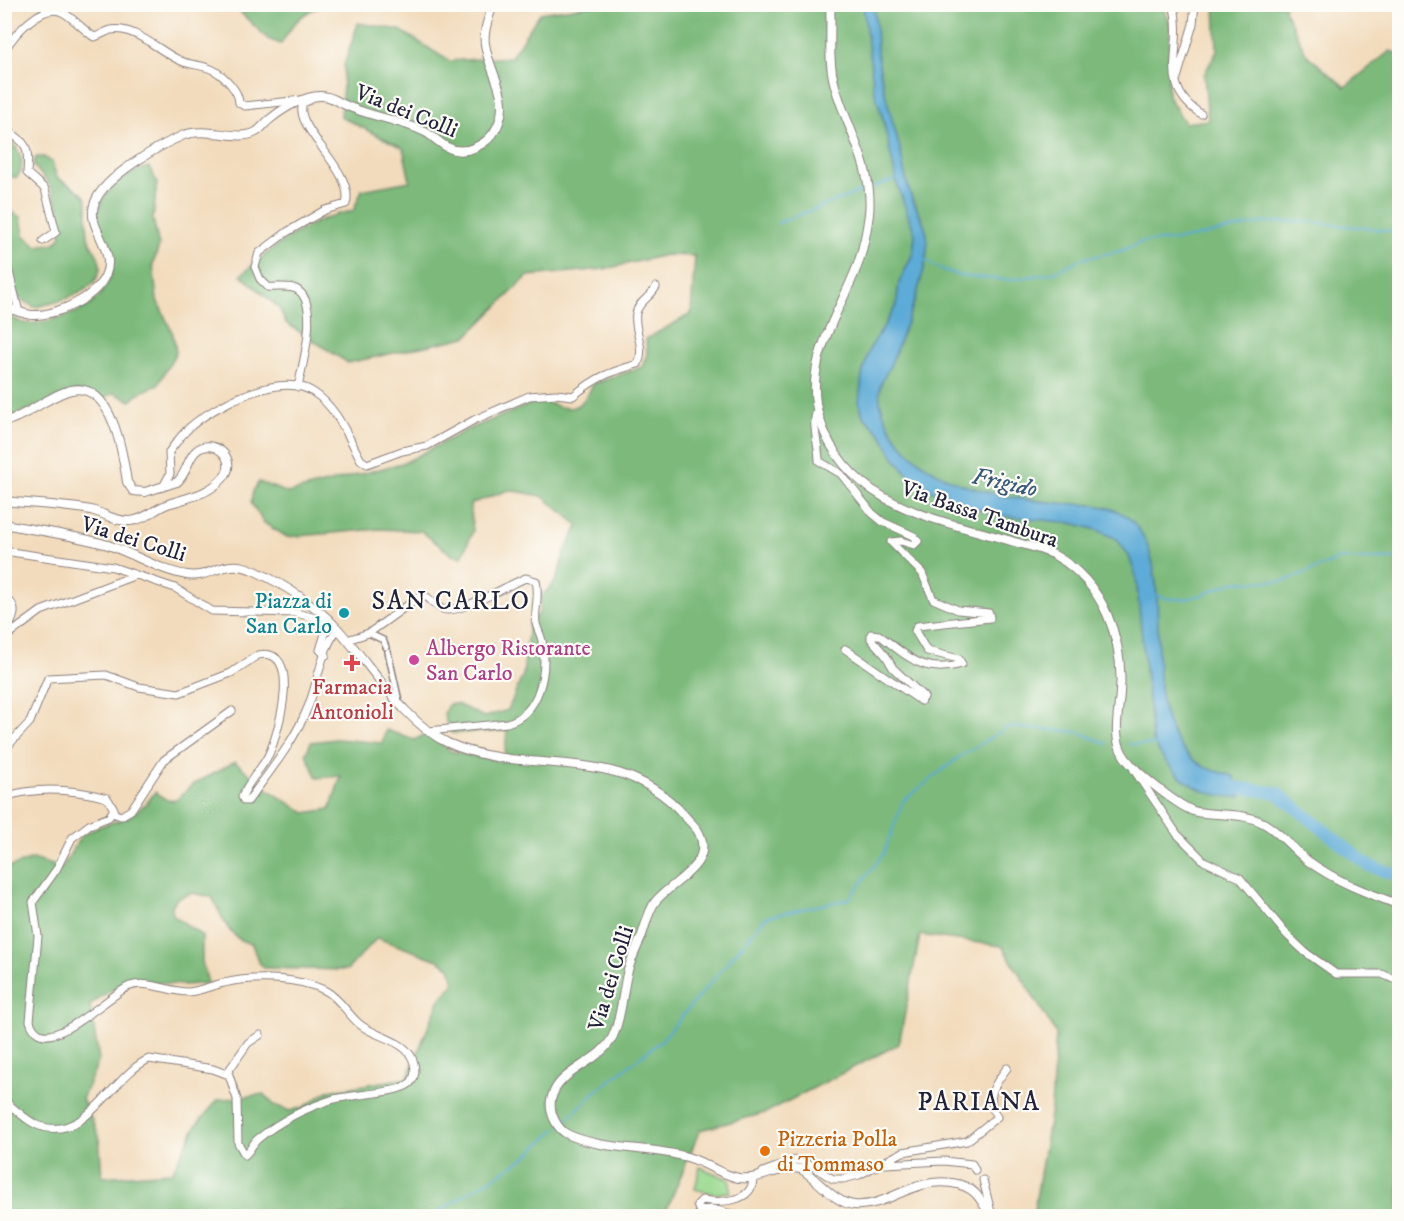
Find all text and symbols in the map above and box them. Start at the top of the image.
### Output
street label: Via dei Colli [350,78,462,144]
water label: Frigido [969,461,1040,505]
street label: Via Bassa Tambura [896,475,1062,554]
street label: Via dei Colli [77,510,189,568]
district label: SAN CARLO [372,585,530,618]
place label: Piazza di San Carlo [246,588,332,640]
marker: Piazza di San Carlo [337,606,351,620]
place label: Albergo Ristorante San Carlo [426,635,591,687]
marker: Albergo Ristorante San Carlo [407,653,421,667]
marker: Farmacia Antonioli [345,656,359,670]
place label: Farmacia Antonioli [310,674,394,726]
street label: Via dei Colli [582,923,640,1035]
district label: PARIANA [917,1086,1041,1119]
place label: Pizzeria Polla di Tommaso [777,1126,898,1178]
marker: Pizzeria Polla di Tommaso [758,1144,772,1158]

